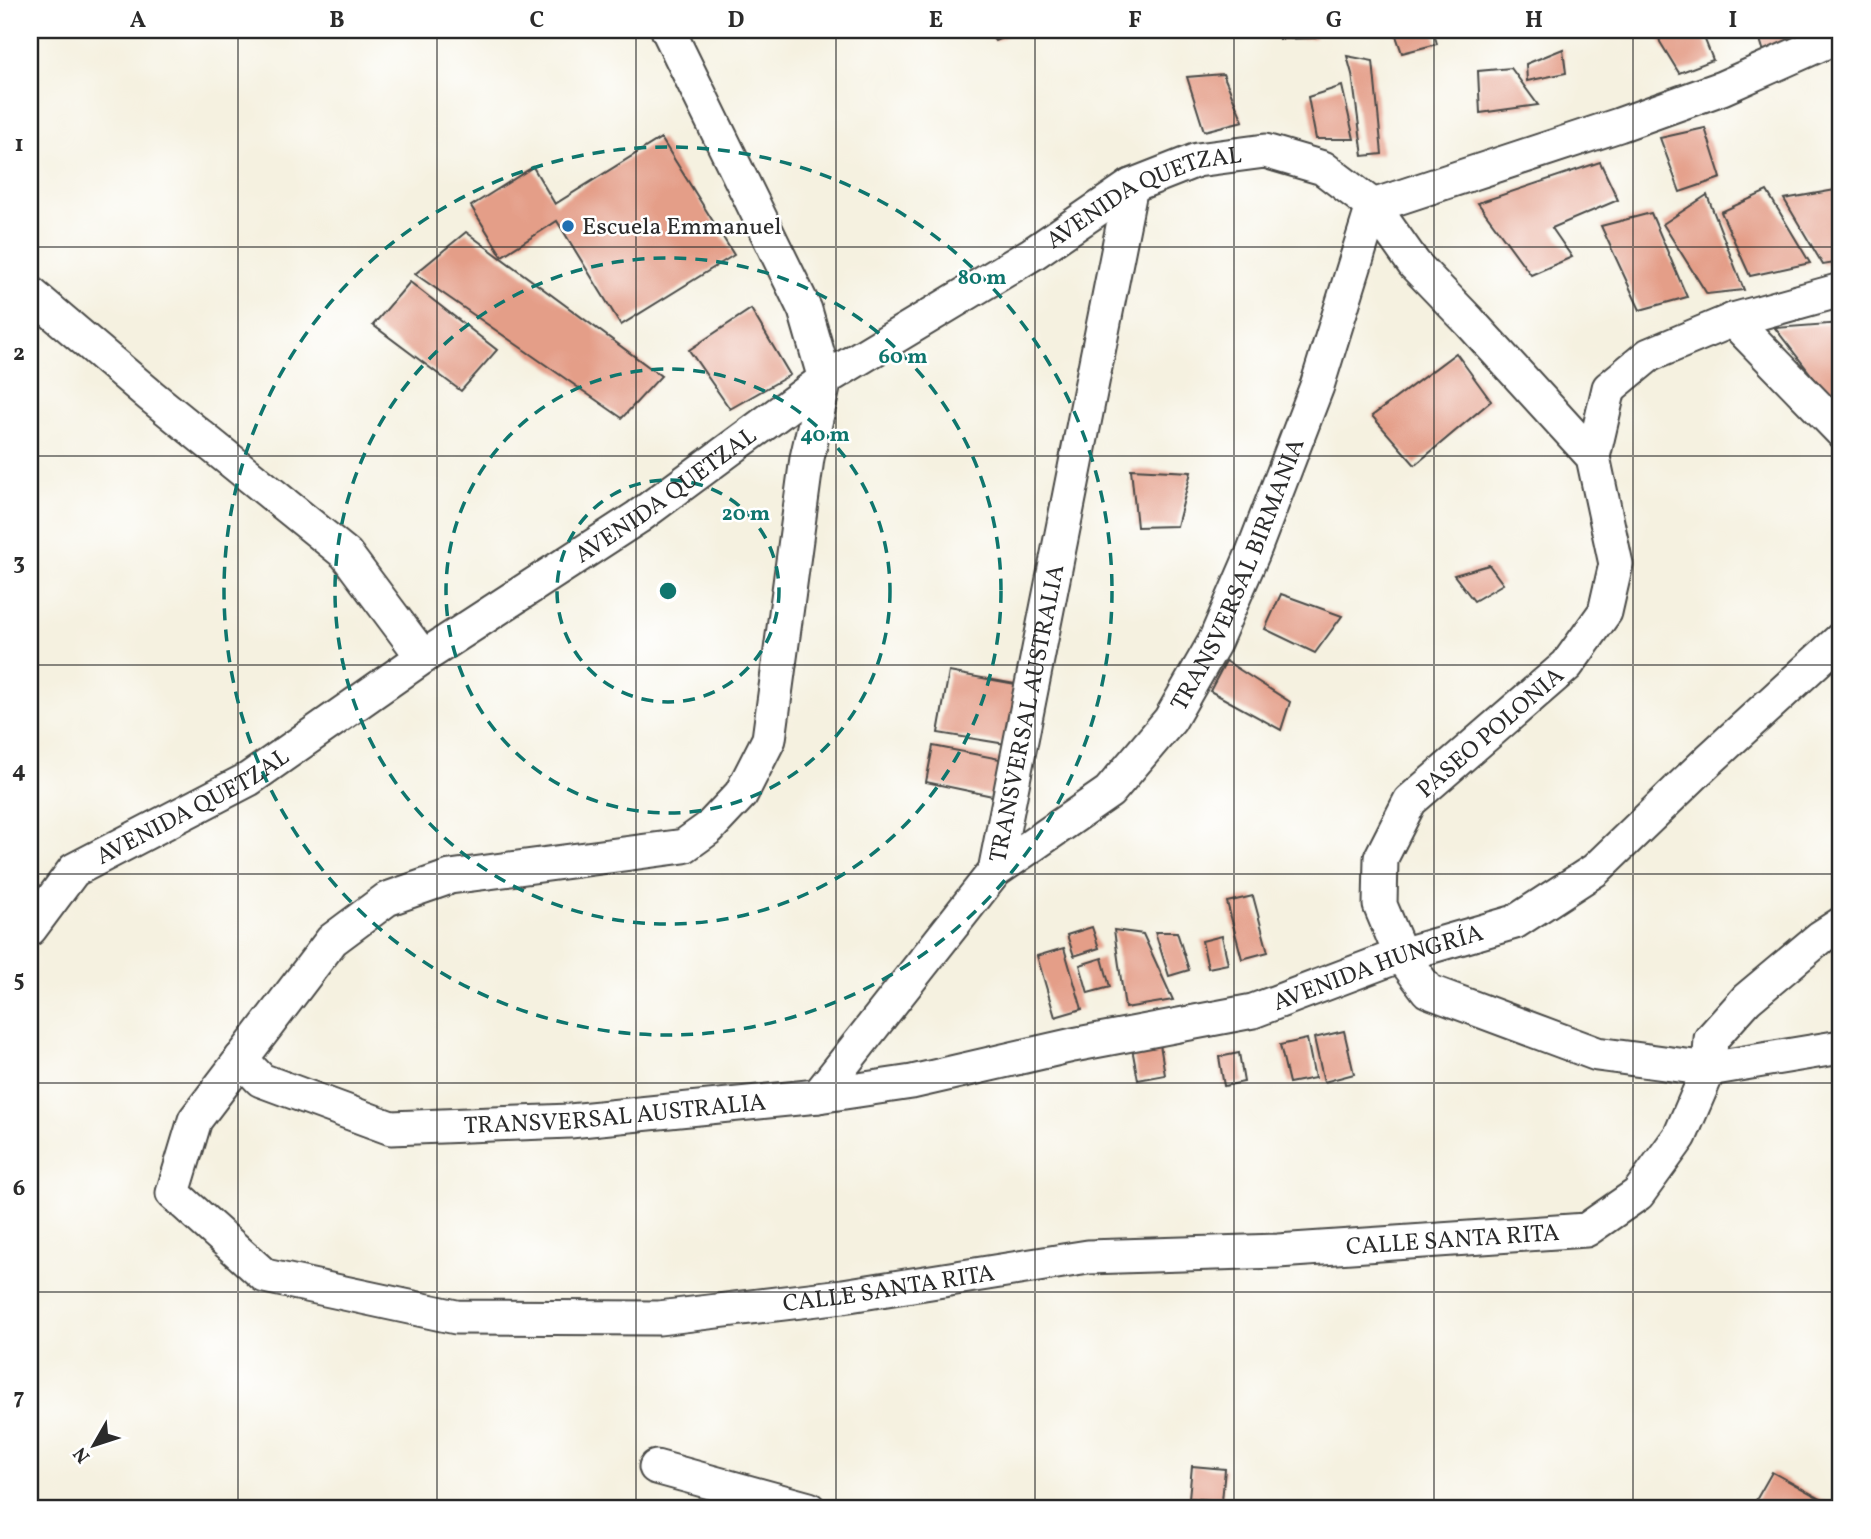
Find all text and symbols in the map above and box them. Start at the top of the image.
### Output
text: A [130,5,146,37]
text: B [329,5,345,37]
text: C [530,5,544,37]
text: D [728,5,745,37]
text: E [929,5,943,37]
text: F [1128,5,1142,37]
text: G [1326,5,1342,37]
text: H [1525,5,1543,37]
text: I [1729,5,1737,37]
text: 1 [14,129,24,161]
street label: AVENIDA QUETZAL [1040,139,1244,258]
place label: Escuela Emmanuel [582,211,782,245]
marker: Escuela Emmanuel [560,218,576,234]
text: 80 m [958,264,1006,293]
text: 2 [13,338,25,370]
text: 60 m [879,343,927,372]
street label: AVENIDA QUETZAL [569,420,764,573]
text: 40 m [800,421,850,450]
street label: TRANSVERSAL BIRMANIA [1164,434,1314,718]
text: 20 m [722,500,770,529]
text: 3 [13,547,25,579]
street label: TRANSVERSAL AUSTRALIA [982,562,1074,866]
centre of rings [656,579,680,603]
street label: PASEO POLONIA [1410,660,1572,807]
street label: AVENIDA QUETZAL [91,741,297,875]
text: 4 [12,755,26,787]
street label: AVENIDA HUNGRÍA [1268,917,1488,1021]
text: 5 [13,964,25,996]
street label: TRANSVERSAL AUSTRALIA [463,1086,768,1144]
text: 6 [13,1173,25,1205]
street label: CALLE SANTA RITA [1345,1217,1561,1265]
street label: CALLE SANTA RITA [781,1257,997,1322]
text: 7 [14,1382,25,1414]
north arrow [60,1410,130,1480]
text: N [68,1441,97,1468]

